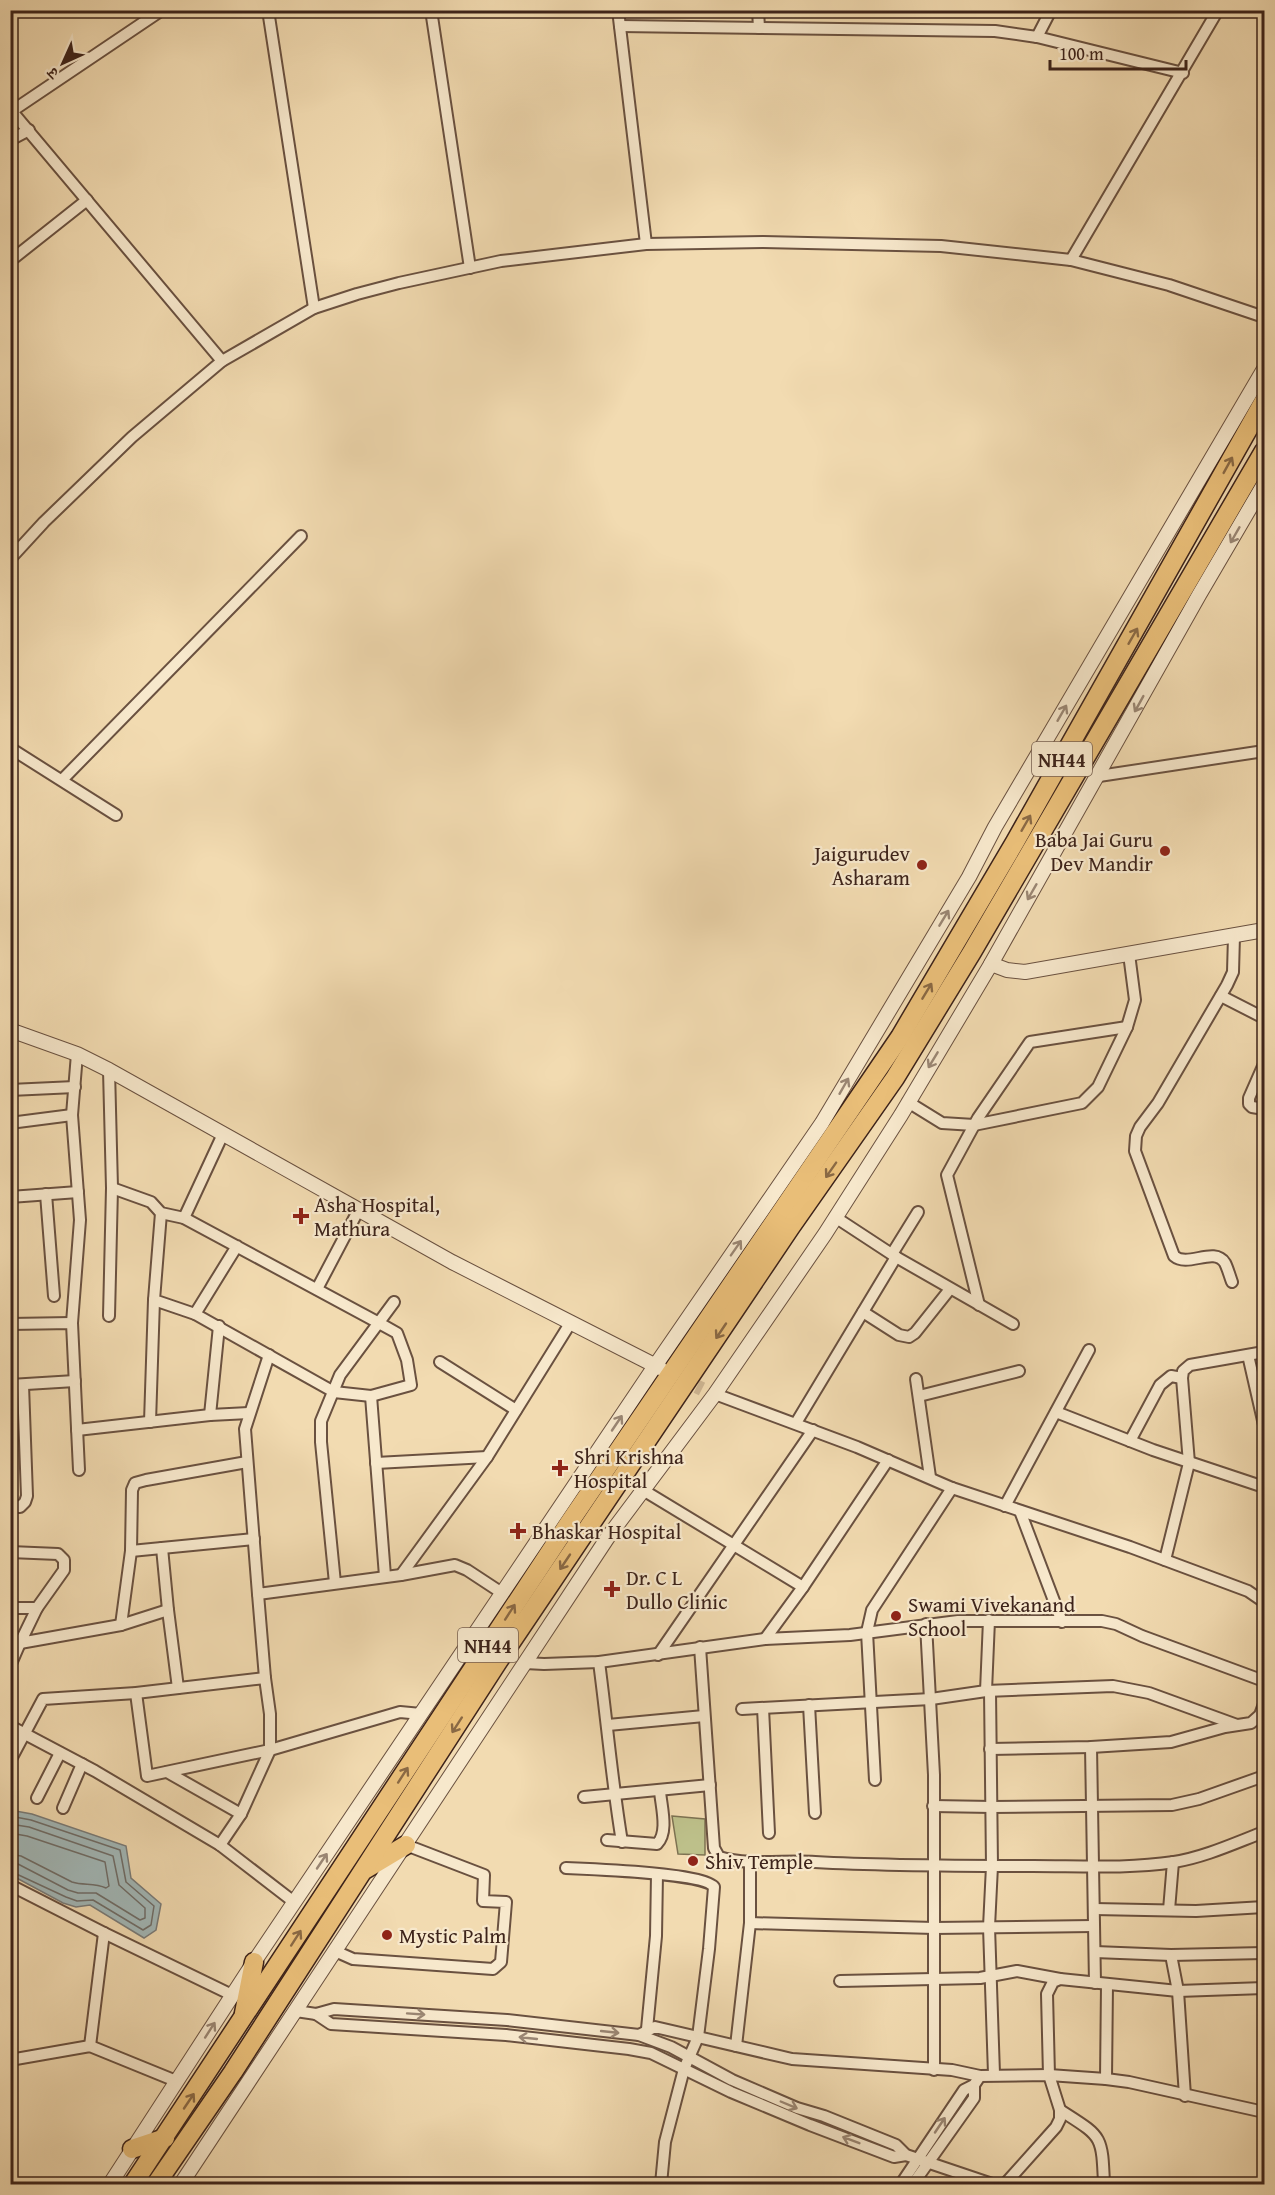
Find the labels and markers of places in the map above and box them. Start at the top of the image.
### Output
place label: Baba Jai Guru Dev Mandir [1035,824,1154,879]
place label: Jaigurudev Asharam [811,838,911,893]
marker: Baba Jai Guru Dev Mandir [1158,844,1172,858]
marker: Jaigurudev Asharam [915,858,929,872]
place label: Asha Hospital, Mathura [314,1189,440,1244]
marker: Asha Hospital, Mathura [292,1207,310,1225]
place label: Shri Krishna Hospital [574,1441,684,1496]
marker: Shri Krishna Hospital [551,1459,569,1477]
place label: Bhaskar Hospital [532,1516,681,1547]
marker: Bhaskar Hospital [509,1522,527,1540]
place label: Dr. C L Dullo Clinic [626,1562,727,1617]
marker: Dr. C L Dullo Clinic [603,1580,621,1598]
place label: Swami Vivekanand School [908,1589,1076,1644]
marker: Swami Vivekanand School [889,1609,903,1623]
place label: Shiv Temple [705,1846,813,1877]
marker: Shiv Temple [686,1854,700,1868]
place label: Mystic Palm [399,1920,507,1951]
marker: Mystic Palm [380,1928,394,1942]

